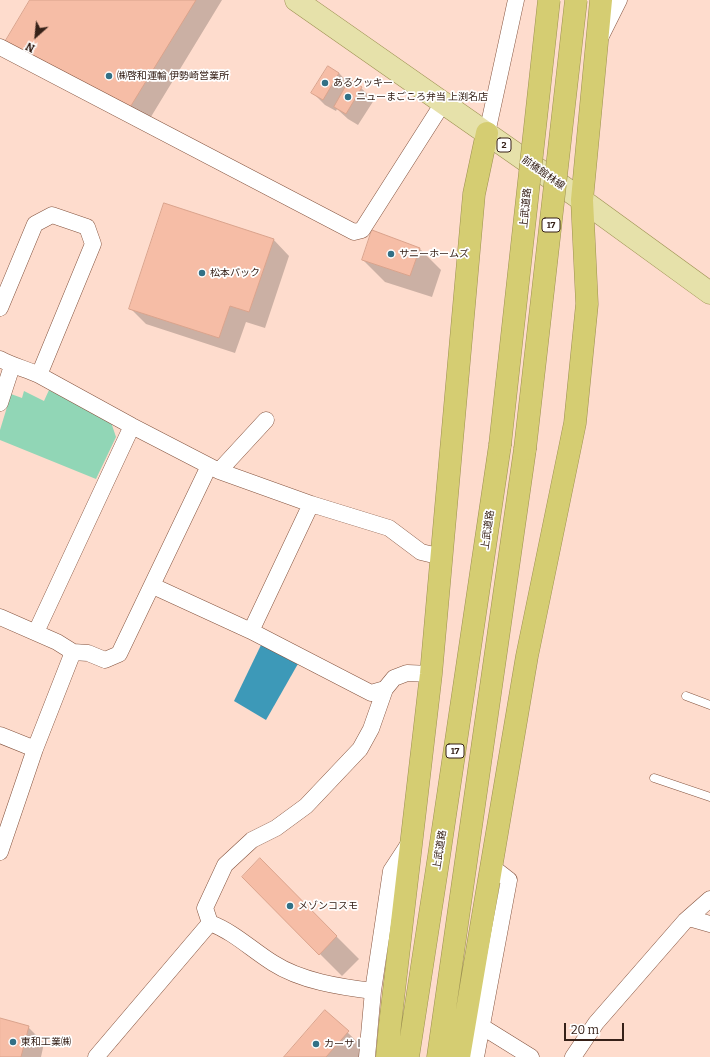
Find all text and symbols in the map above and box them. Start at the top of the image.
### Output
north arrow [16,16,56,56]
text: N [24,39,37,55]
place label: ㈱啓和運輸 伊勢崎営業所 [117,70,229,82]
marker: ㈱啓和運輸 伊勢崎営業所 [104,71,114,81]
place label: あるクッキー [333,77,393,89]
marker: あるクッキー [320,78,330,88]
place label: ニューまごころ弁当 上渕名店 [356,91,488,103]
marker: ニューまごころ弁当 上渕名店 [343,92,353,102]
road number: 2 [497,138,511,152]
street label: 前橋館林線 [519,154,567,192]
street label: 上武道路 [518,187,534,229]
road number: 17 [542,218,560,232]
place label: サニーホームズ [399,248,469,260]
marker: サニーホームズ [386,249,396,259]
place label: 松本パック [210,267,260,279]
marker: 松本パック [197,268,207,278]
street label: 上武道路 [479,509,497,551]
road number: 17 [446,744,464,758]
street label: 上武道路 [431,829,449,871]
place label: メゾンコスモ [298,900,358,912]
marker: メゾンコスモ [285,901,295,911]
scale bar [566,1015,626,1041]
text: 20 m [571,1023,599,1037]
place label: 東和工業㈱ [21,1036,71,1048]
marker: 東和工業㈱ [8,1037,18,1047]
place label: カーサⅠ [324,1038,364,1050]
marker: カーサⅠ [311,1039,321,1049]

